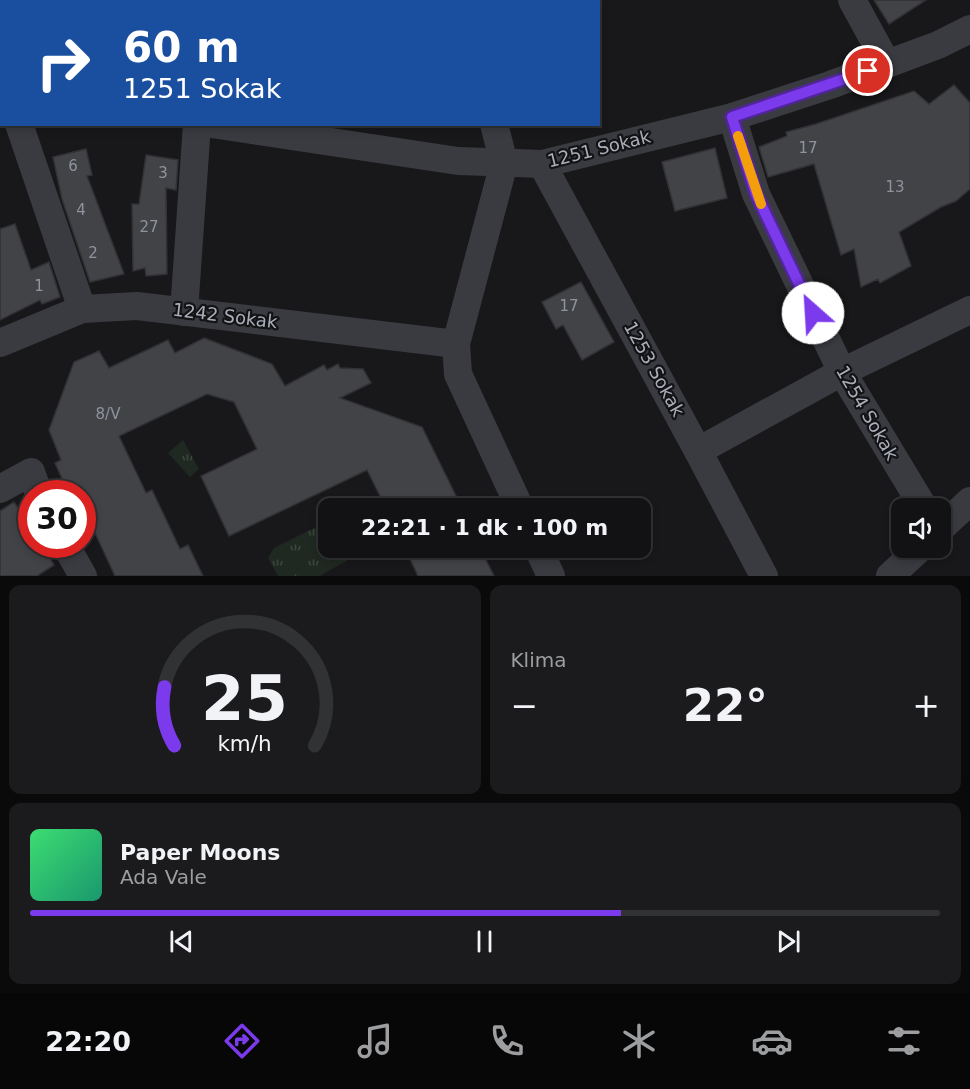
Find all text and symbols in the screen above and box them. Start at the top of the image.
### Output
text: 60 m [123,23,240,72]
icon: right [24,24,102,102]
pin [842,45,893,96]
icon: arrive [851,54,884,87]
text: 1251 Sokak [123,73,281,104]
street label: 1251 Sokak [545,125,653,171]
house number: 17 [798,139,818,157]
house number: 6 [68,157,78,175]
house number: 3 [158,164,168,182]
house number: 13 [885,178,905,196]
house number: 4 [76,201,86,219]
house number: 27 [139,218,159,236]
house number: 2 [88,244,98,262]
house number: 1 [34,277,44,295]
position arrow [781,281,845,345]
house number: 17 [559,297,579,315]
street label: 1242 Sokak [171,299,279,332]
street label: 1253 Sokak [620,318,689,421]
street label: 1254 Sokak [832,362,903,464]
house number: 8/V [96,405,121,423]
speed limit sign: 30 [18,480,96,558]
map controls [891,498,951,558]
button: sound [891,498,951,558]
text: 22:21 · 1 dk · 100 m [361,515,608,540]
text: Klima [511,648,566,672]
text: 25 [201,662,288,735]
text: 22° [683,679,768,732]
text: − [511,686,538,725]
text: + [912,686,940,725]
text: km/h [218,732,272,757]
text: Paper Moons [120,840,280,865]
text: Ada Vale [120,865,207,889]
icon: previous [165,925,198,958]
icon: pause [468,925,501,958]
icon: next [772,925,805,958]
icon: directions [221,1020,263,1062]
icon: music [354,1020,396,1062]
icon: phone [486,1020,528,1062]
icon: climate [618,1020,660,1062]
icon: car [751,1020,793,1062]
icon: filters [883,1020,925,1062]
text: 22:20 [45,1026,131,1057]

